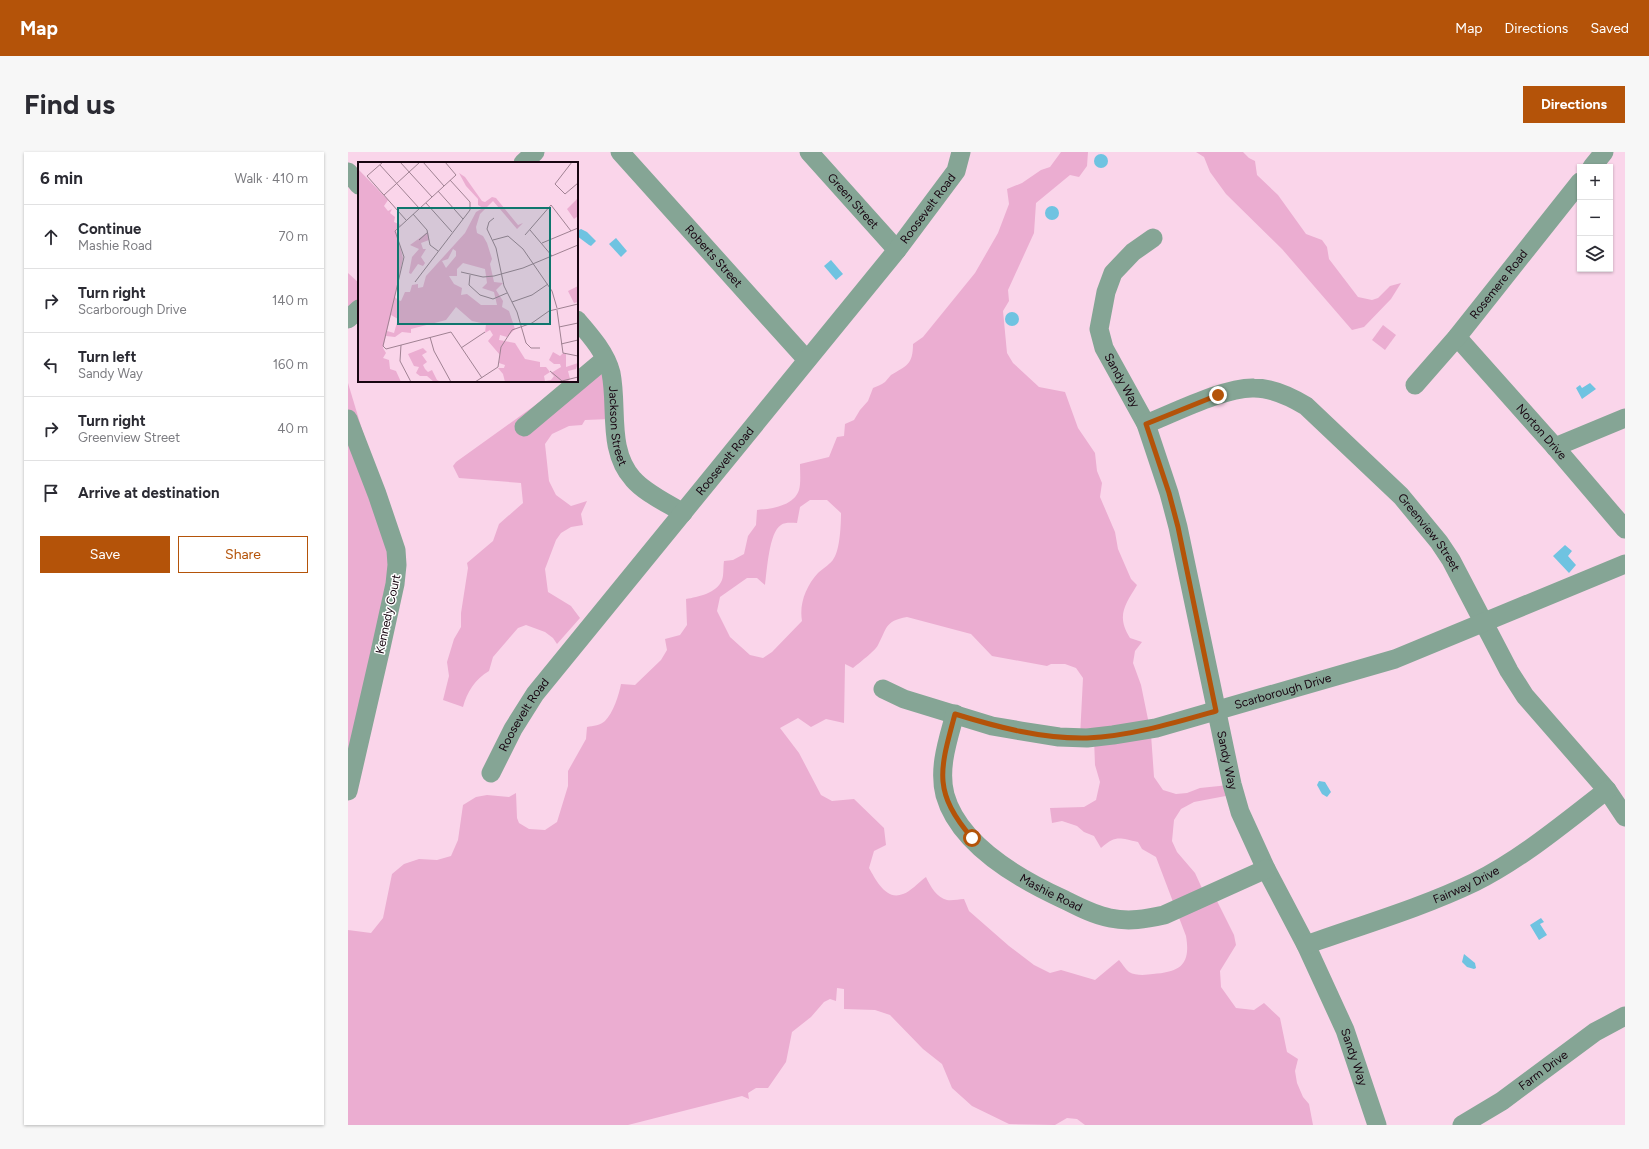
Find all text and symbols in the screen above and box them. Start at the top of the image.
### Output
text: Map [20,17,58,40]
text: Map [1455,20,1483,37]
text: Directions [1505,20,1568,37]
text: Saved [1590,20,1629,37]
button: Directions [1523,86,1625,123]
text: Find us [24,87,115,121]
inset map [358,162,578,382]
map controls [1577,164,1613,272]
button: + [1577,164,1613,200]
text: 6 min [40,168,83,188]
text: Walk · 410 m [234,171,308,186]
street label: Green Street [825,171,882,232]
street label: Roosevelt Road [897,171,959,246]
button: − [1577,200,1613,236]
text: Continue [78,220,141,238]
street label: Roberts Street [682,222,745,290]
icon: ahead [40,226,62,248]
text: 70 m [278,229,308,244]
button: layers [1577,236,1613,272]
text: Mashie Road [78,238,152,253]
street label: Rosemere Road [1467,247,1531,322]
text: Turn right [78,284,146,302]
icon: right [40,290,62,312]
text: 140 m [272,293,308,308]
text: Scarborough Drive [78,302,187,317]
text: Turn left [78,348,136,366]
street label: Sandy Way [1101,351,1143,411]
icon: left [40,354,62,376]
text: 160 m [273,357,308,372]
text: Sandy Way [78,366,143,381]
street label: Jackson Street [606,386,630,469]
route end [1209,386,1227,404]
street label: Norton Drive [1513,401,1570,463]
text: Turn right [78,412,146,430]
icon: right [40,418,62,440]
text: 40 m [277,421,308,436]
street label: Roosevelt Road [693,424,757,498]
text: Greenview Street [78,430,180,445]
icon: arrive [40,482,62,504]
text: Arrive at destination [78,484,219,502]
street label: Greenview Street [1395,491,1463,574]
button: Save [40,536,170,573]
button: Share [178,536,308,573]
street label: Kennedy Court [373,573,403,655]
street label: Scarborough Drive [1233,671,1333,712]
street label: Roosevelt Road [496,675,552,754]
street label: Sandy Way [1214,729,1240,792]
route start [963,829,981,847]
street label: Fairway Drive [1431,863,1502,907]
street label: Mashie Road [1017,871,1085,914]
street label: Sandy Way [1338,1026,1371,1088]
street label: Farm Drive [1516,1047,1571,1093]

